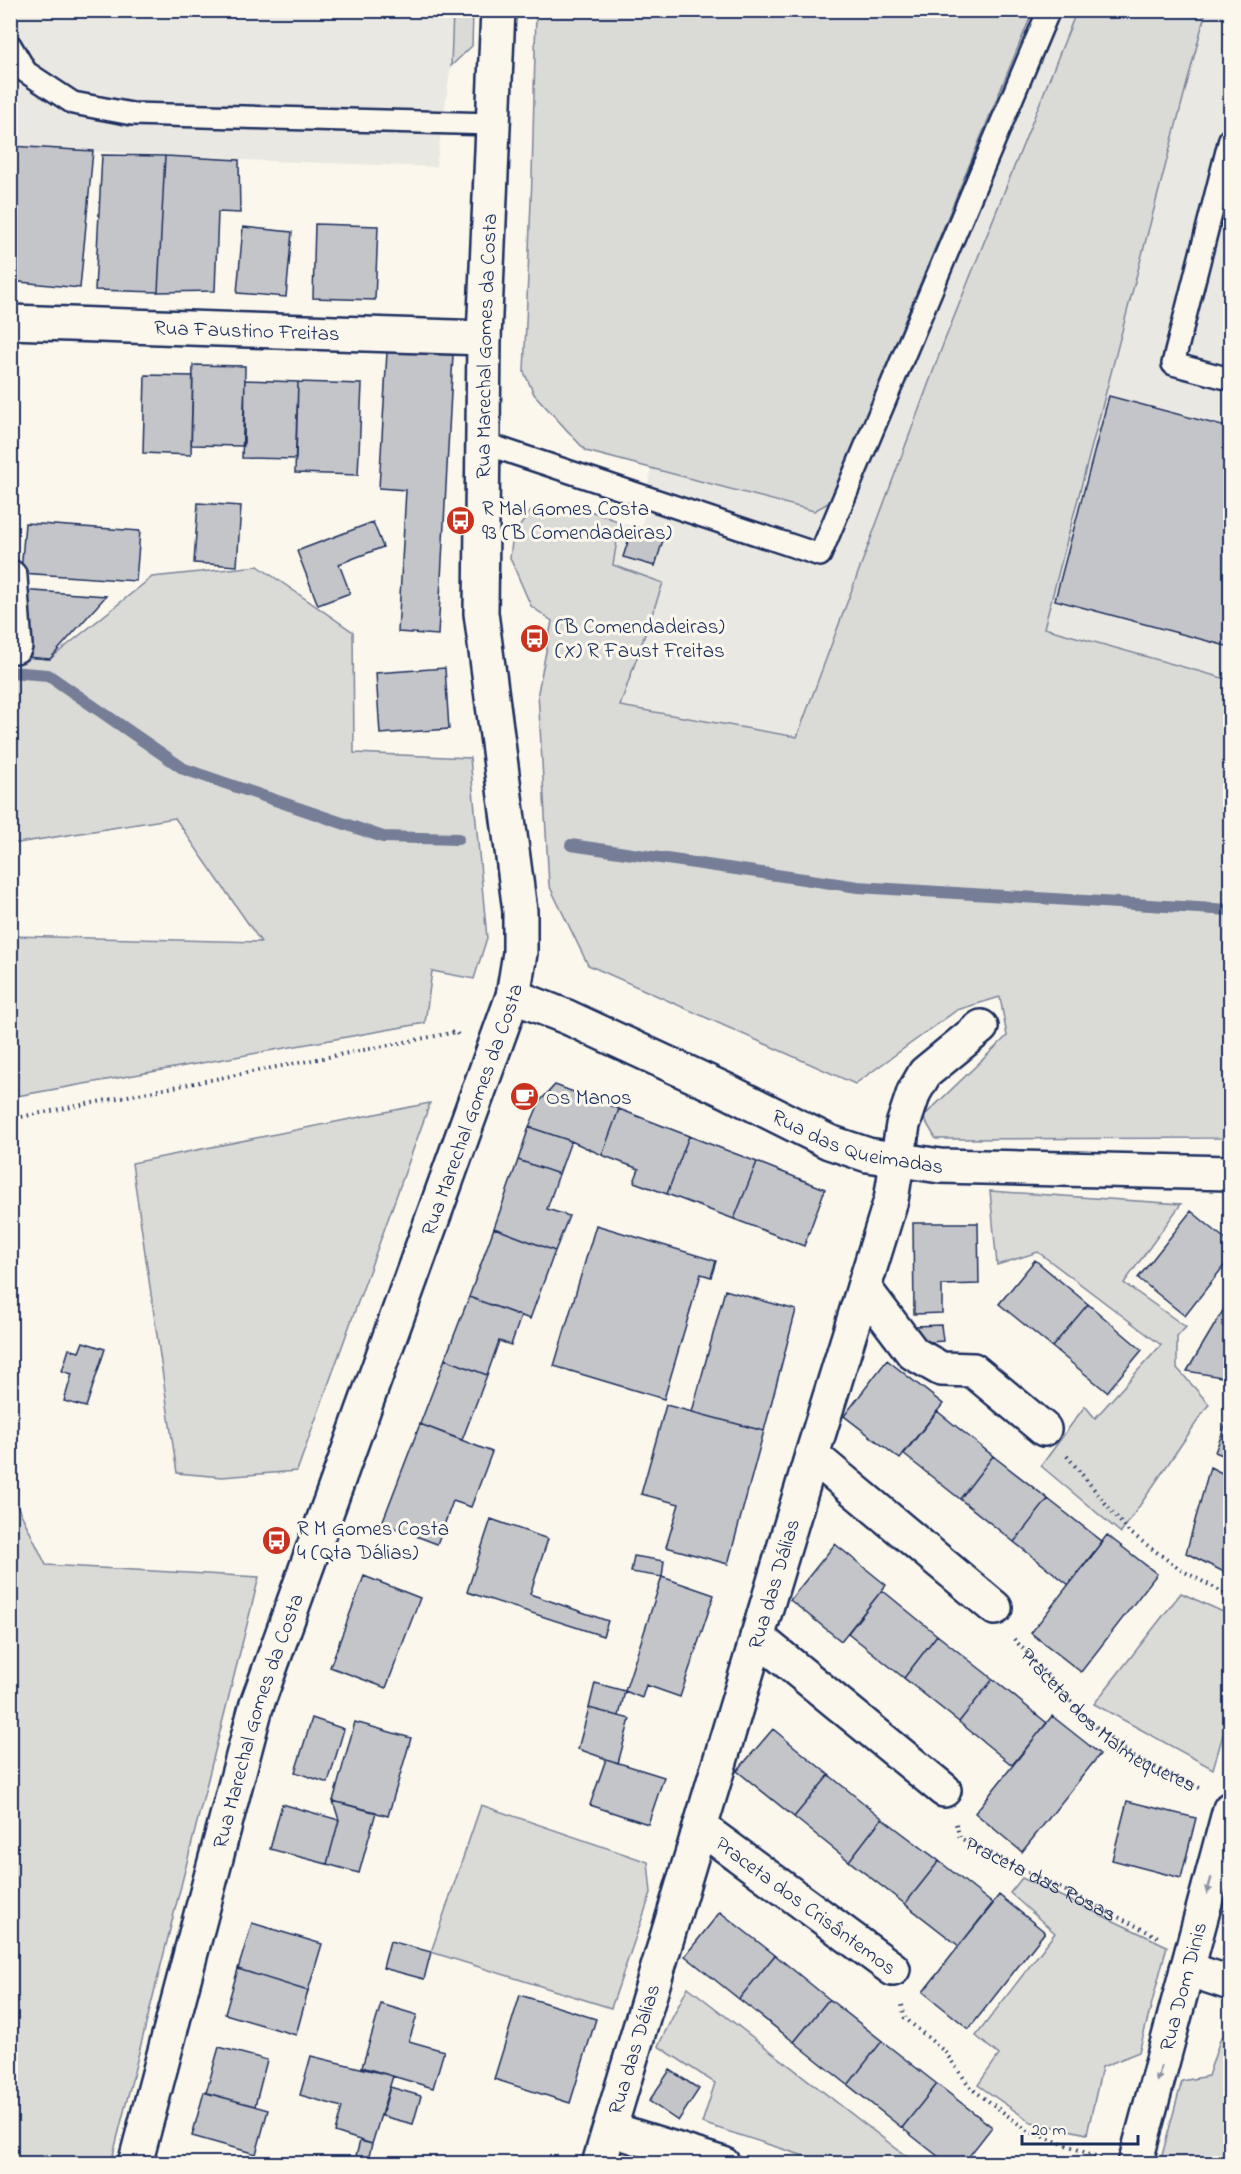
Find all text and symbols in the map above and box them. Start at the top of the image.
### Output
street label: Rua Marechal Gomes da Costa [469,213,506,479]
street label: Rua Faustino Freitas [153,314,340,350]
place label: R Mal Gomes Costa 93 (B Comendadeiras) [482,495,672,549]
bus stop icon: R Mal Gomes Costa 93 (B Comendadeiras) [445,504,477,536]
place label: (B Comendadeiras) (X) R Faust Freitas [555,613,725,667]
bus stop icon: (B Comendadeiras) (X) R Faust Freitas [518,622,550,654]
street label: Rua Marechal Gomes da Costa [415,982,532,1240]
cafe icon: Os Manos [509,1081,541,1113]
place label: Os Manos [546,1084,632,1114]
street label: Rua das Queimadas [766,1103,945,1183]
place label: R M Gomes Costa 4 (Qta Dálias) [297,1515,449,1569]
street label: Rua das Dálias [742,1515,809,1653]
bus stop icon: R M Gomes Costa 4 (Qta Dálias) [260,1524,292,1556]
street label: Rua Marechal Gomes da Costa [206,1590,313,1852]
street label: Praceta dos Malmequeres [1012,1642,1200,1801]
street label: Praceta dos Crisântemos [708,1830,902,1984]
street label: Praceta das Rosas [959,1830,1121,1931]
one-way arrow [1204,1877,1213,1895]
street label: Rua Dom Dinis [1153,1919,1216,2054]
street label: Rua das Dálias [602,1981,669,2118]
one-way arrow [1154,2065,1164,2084]
scale bar [1022,2108,1138,2146]
text: 20 m [1031,2118,1066,2144]

